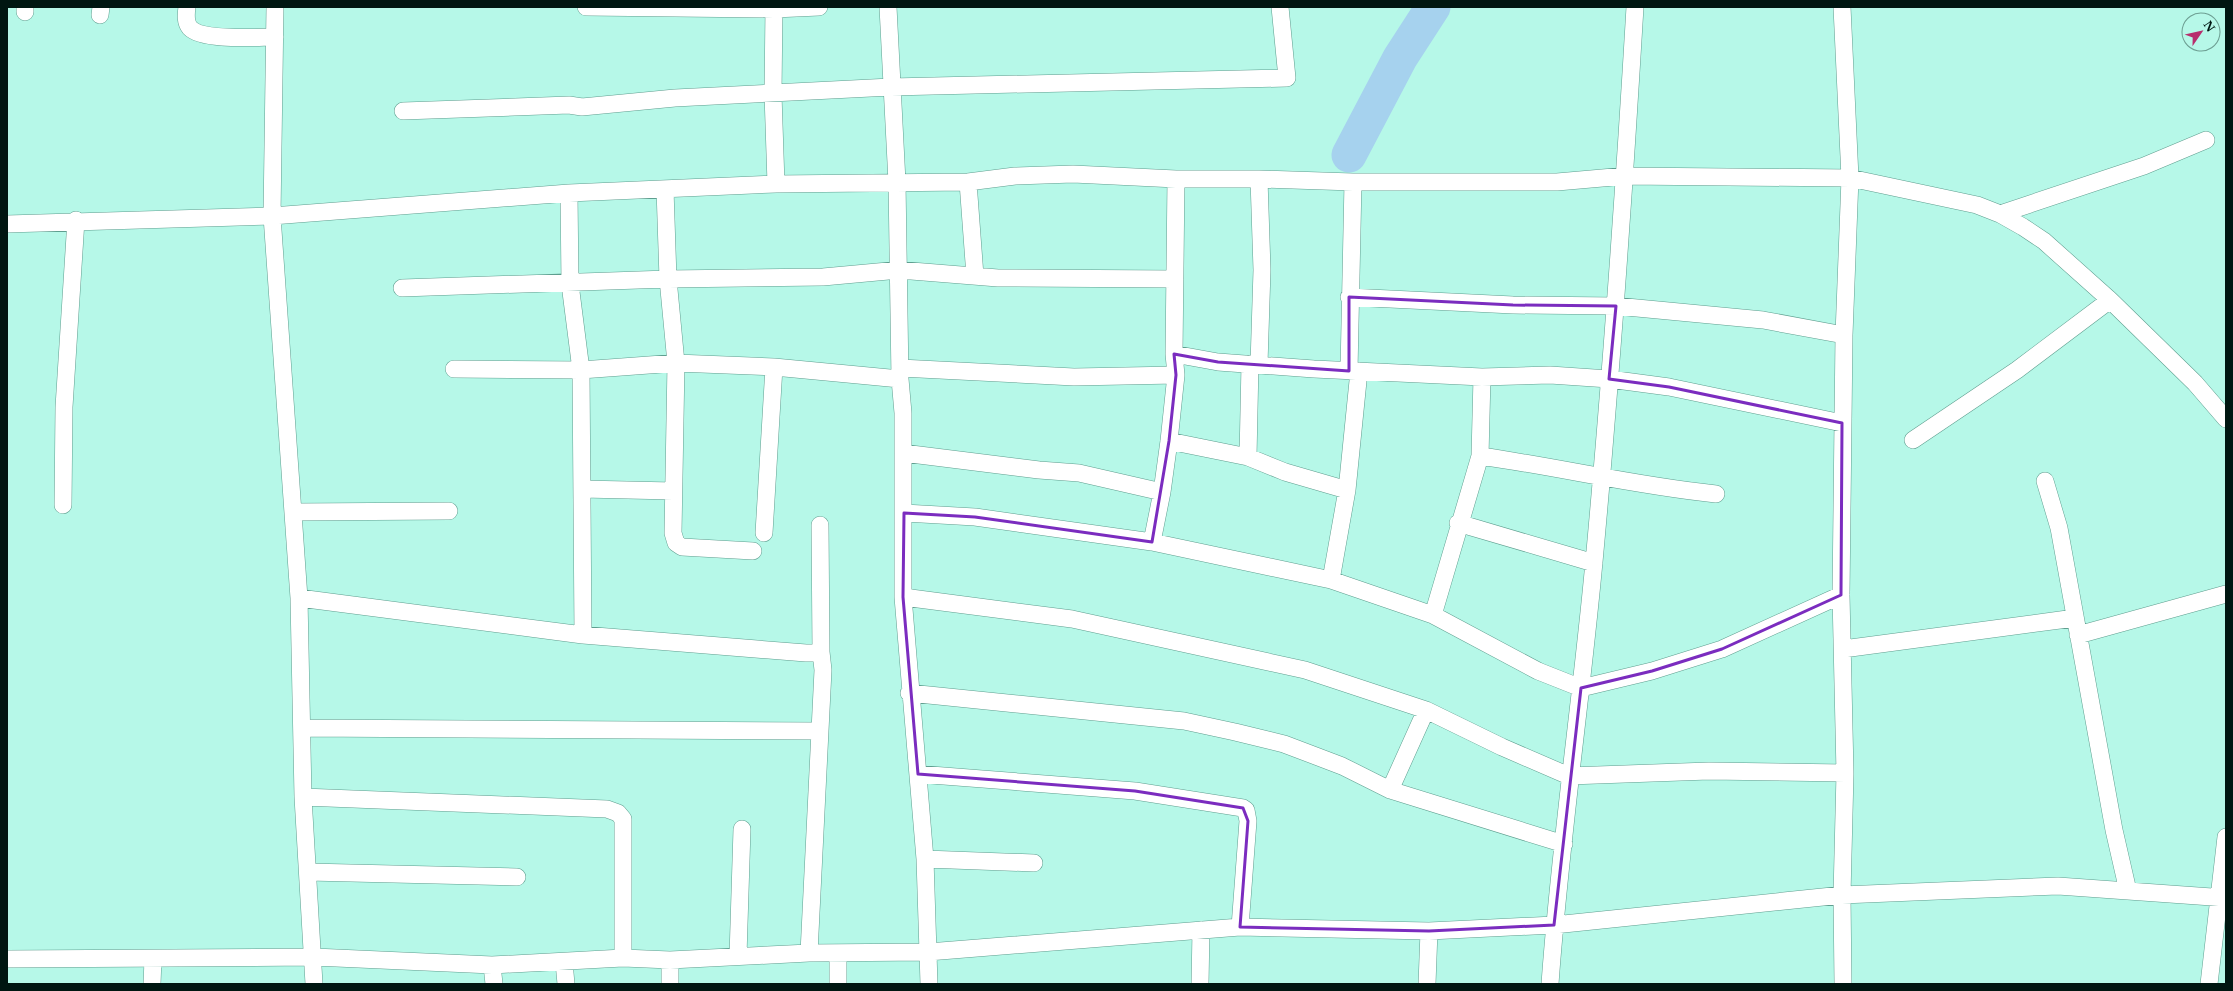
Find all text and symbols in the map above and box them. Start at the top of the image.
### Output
north arrow [2181,12,2221,52]
text: N [2201,18,2218,35]

